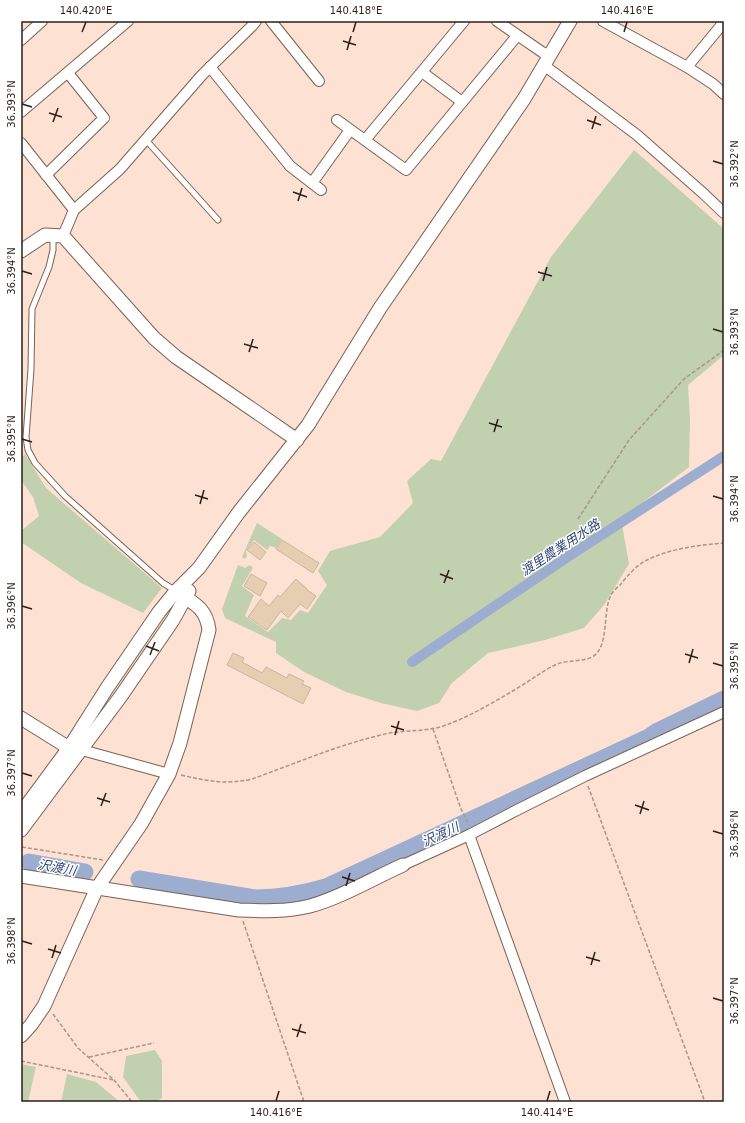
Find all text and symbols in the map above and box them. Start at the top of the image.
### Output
text: 140.420°E [60,5,112,16]
text: 140.418°E [330,5,382,16]
text: 140.416°E [601,5,653,16]
text: 36.393°N [6,80,17,128]
text: 36.392°N [729,140,740,188]
text: 36.394°N [6,247,17,295]
text: 36.393°N [729,308,740,356]
text: 36.395°N [6,415,17,463]
text: 36.394°N [729,475,740,523]
water label: 渡里農業用水路 [518,516,603,578]
text: 36.396°N [6,582,17,630]
text: 36.395°N [729,642,740,690]
text: 36.397°N [6,749,17,797]
text: 36.396°N [729,810,740,858]
water label: 沢渡川 [419,819,463,849]
water label: 沢渡川 [36,857,79,879]
text: 36.398°N [6,917,17,965]
text: 36.397°N [729,977,740,1025]
text: 140.416°E [250,1107,302,1118]
text: 140.414°E [521,1107,573,1118]

